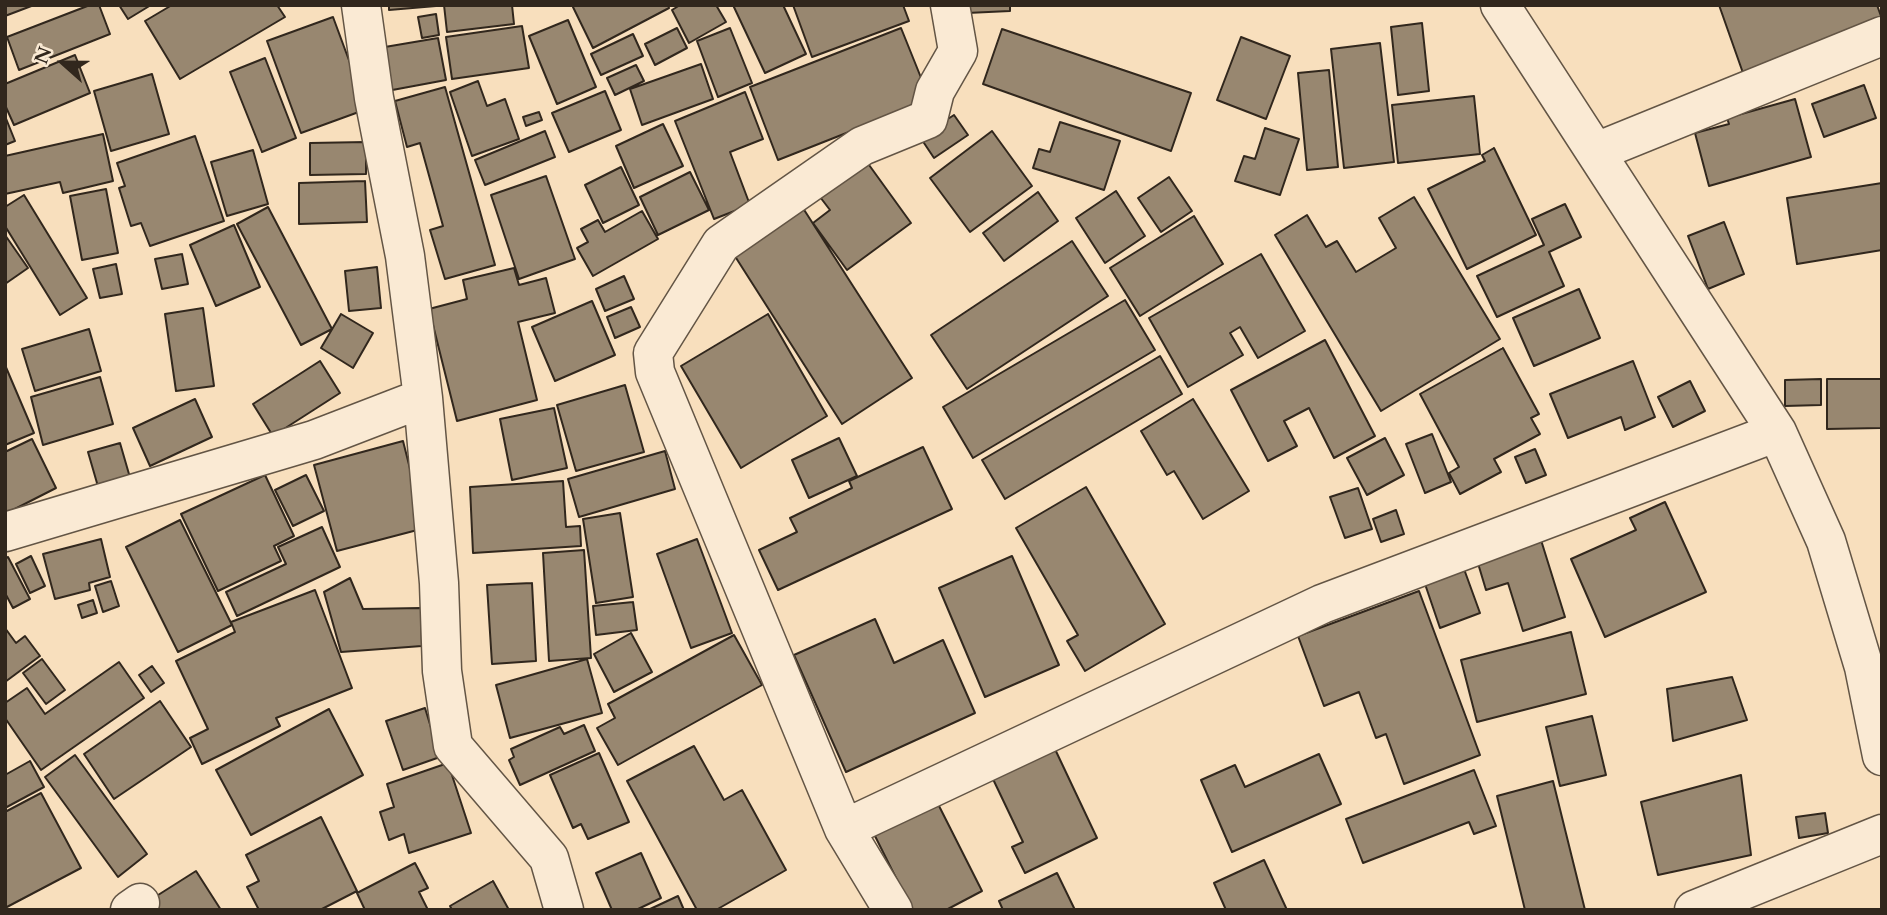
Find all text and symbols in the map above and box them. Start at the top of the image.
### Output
north arrow [28,28,98,98]
text: N [28,43,58,68]

